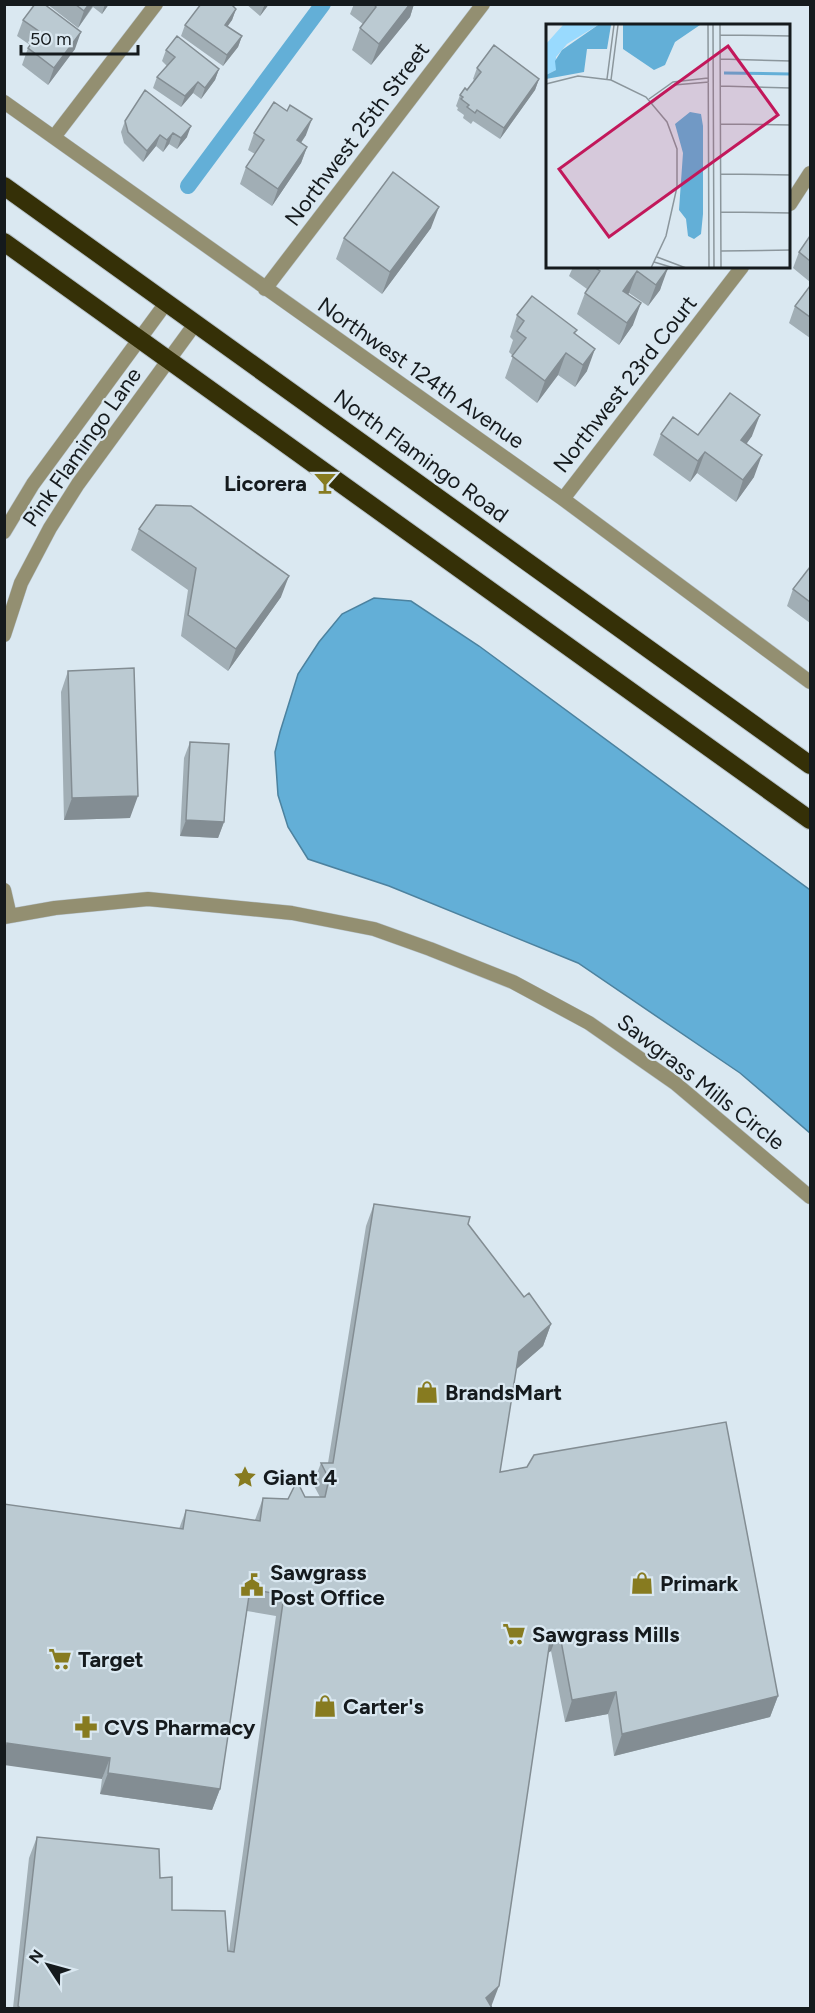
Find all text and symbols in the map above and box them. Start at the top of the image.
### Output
scale bar [21,18,138,56]
inset map [546,24,791,268]
text: 50 m [30,28,72,50]
street label: Northwest 25th Street [279,37,435,231]
street label: Northwest 23rd Court [547,290,703,478]
street label: Northwest 124th Avenue [312,291,530,455]
street label: Pink Flamingo Lane [17,362,147,532]
street label: North Flamingo Road [328,384,514,528]
place label: Licorera [224,470,307,497]
bar icon: Licorera [312,470,338,496]
street label: Sawgrass Mills Circle [612,1008,790,1156]
shop icon: BrandsMart [414,1379,440,1405]
place label: BrandsMart [445,1379,562,1406]
place icon: Giant 4 [232,1464,258,1490]
place label: Giant 4 [263,1464,337,1491]
place label: Sawgrass Post Office [270,1559,385,1611]
shop icon: Primark [629,1570,655,1596]
place label: Primark [660,1570,739,1597]
public building icon: Sawgrass Post Office [239,1572,265,1598]
supermarket icon: Sawgrass Mills [501,1621,527,1647]
place label: Sawgrass Mills [532,1621,679,1648]
supermarket icon: Target [47,1646,73,1672]
place label: Target [78,1646,144,1673]
shop icon: Carter's [312,1693,338,1719]
place label: Carter's [343,1693,424,1720]
pharmacy icon: CVS Pharmacy [73,1714,99,1740]
place label: CVS Pharmacy [104,1714,256,1741]
north arrow [18,1935,78,1995]
text: N [25,1946,48,1967]

